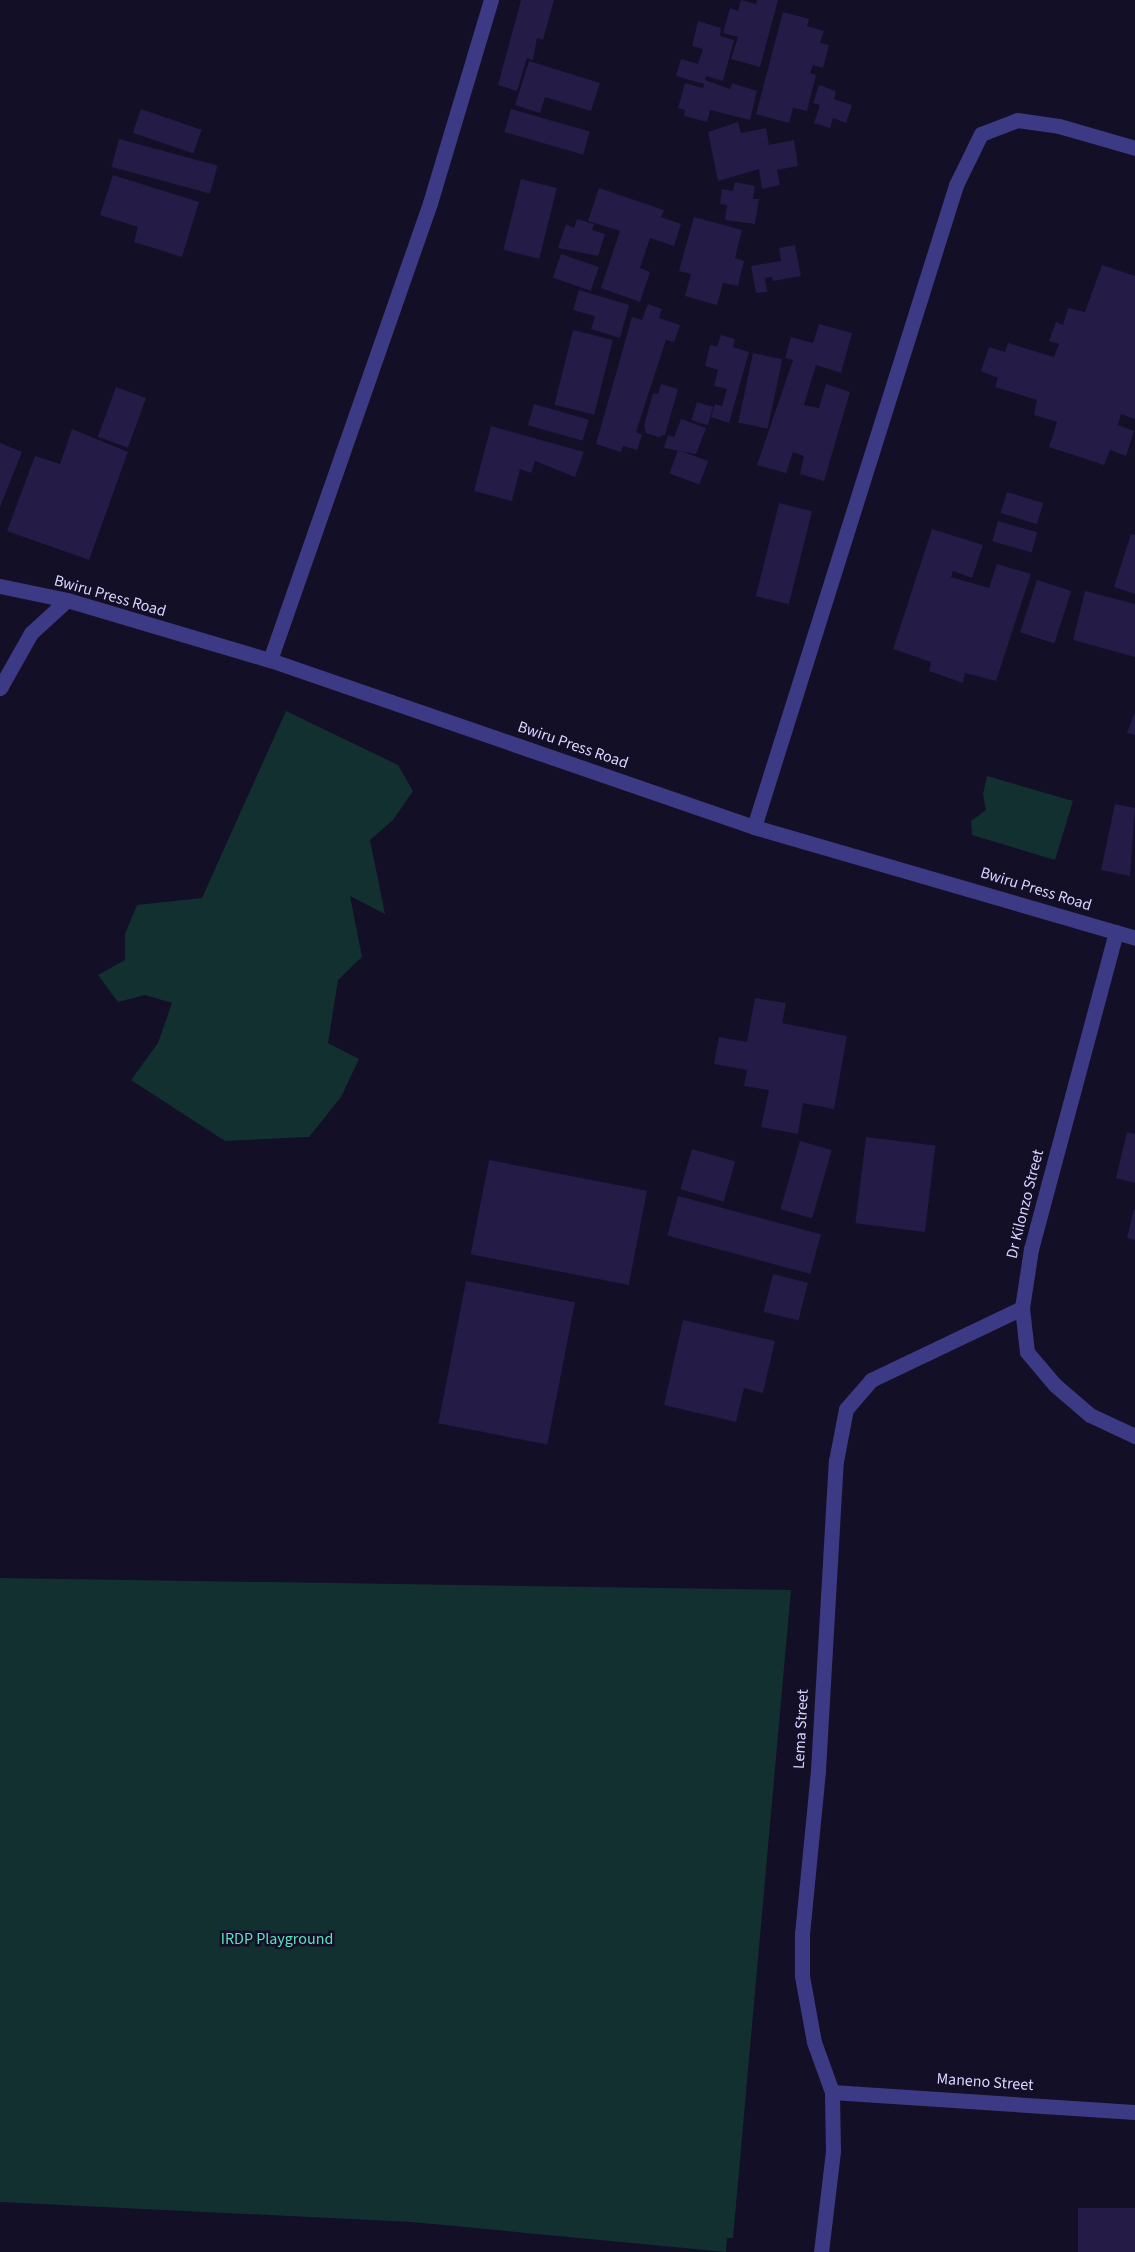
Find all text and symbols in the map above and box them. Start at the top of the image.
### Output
street label: Bwiru Press Road [52,571,168,621]
street label: Bwiru Press Road [515,717,631,773]
street label: Bwiru Press Road [978,863,1094,915]
street label: Dr Kilonzo Street [1002,1147,1048,1261]
street label: Lema Street [789,1688,813,1770]
park label: IRDP Playground [221,1929,333,1949]
street label: Maneno Street [936,2069,1034,2095]

